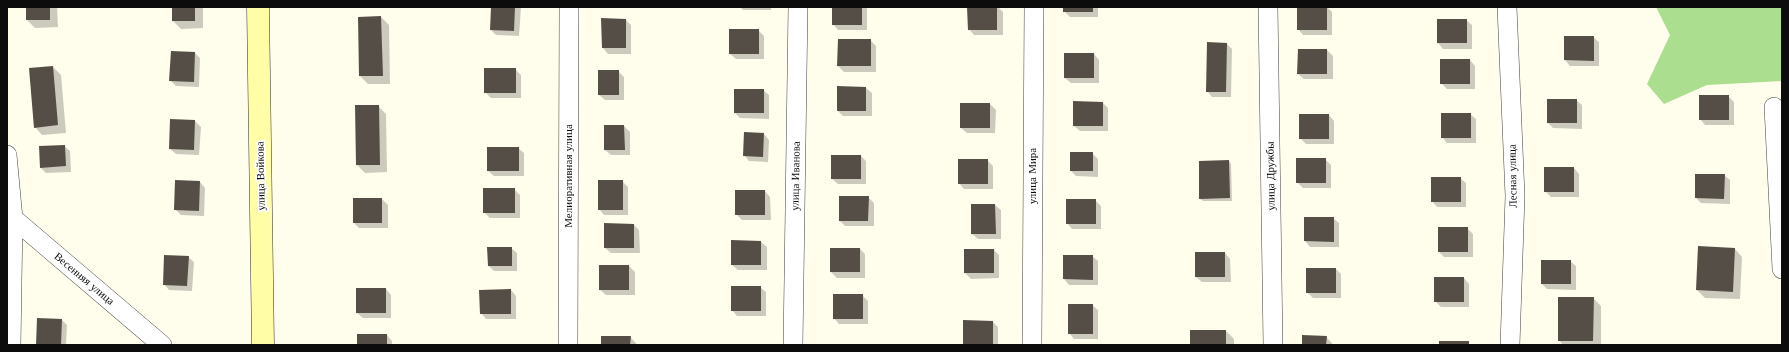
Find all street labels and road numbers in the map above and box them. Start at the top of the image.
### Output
street label: Мелиоративная улица [562,124,576,228]
street label: улица Войкова [254,141,268,211]
street label: улица Иванова [789,141,803,211]
street label: улица Дружбы [1264,141,1278,211]
street label: Лесная улица [1506,144,1520,208]
street label: улица Мира [1026,148,1040,204]
street label: Весенняя улица [51,250,117,308]

